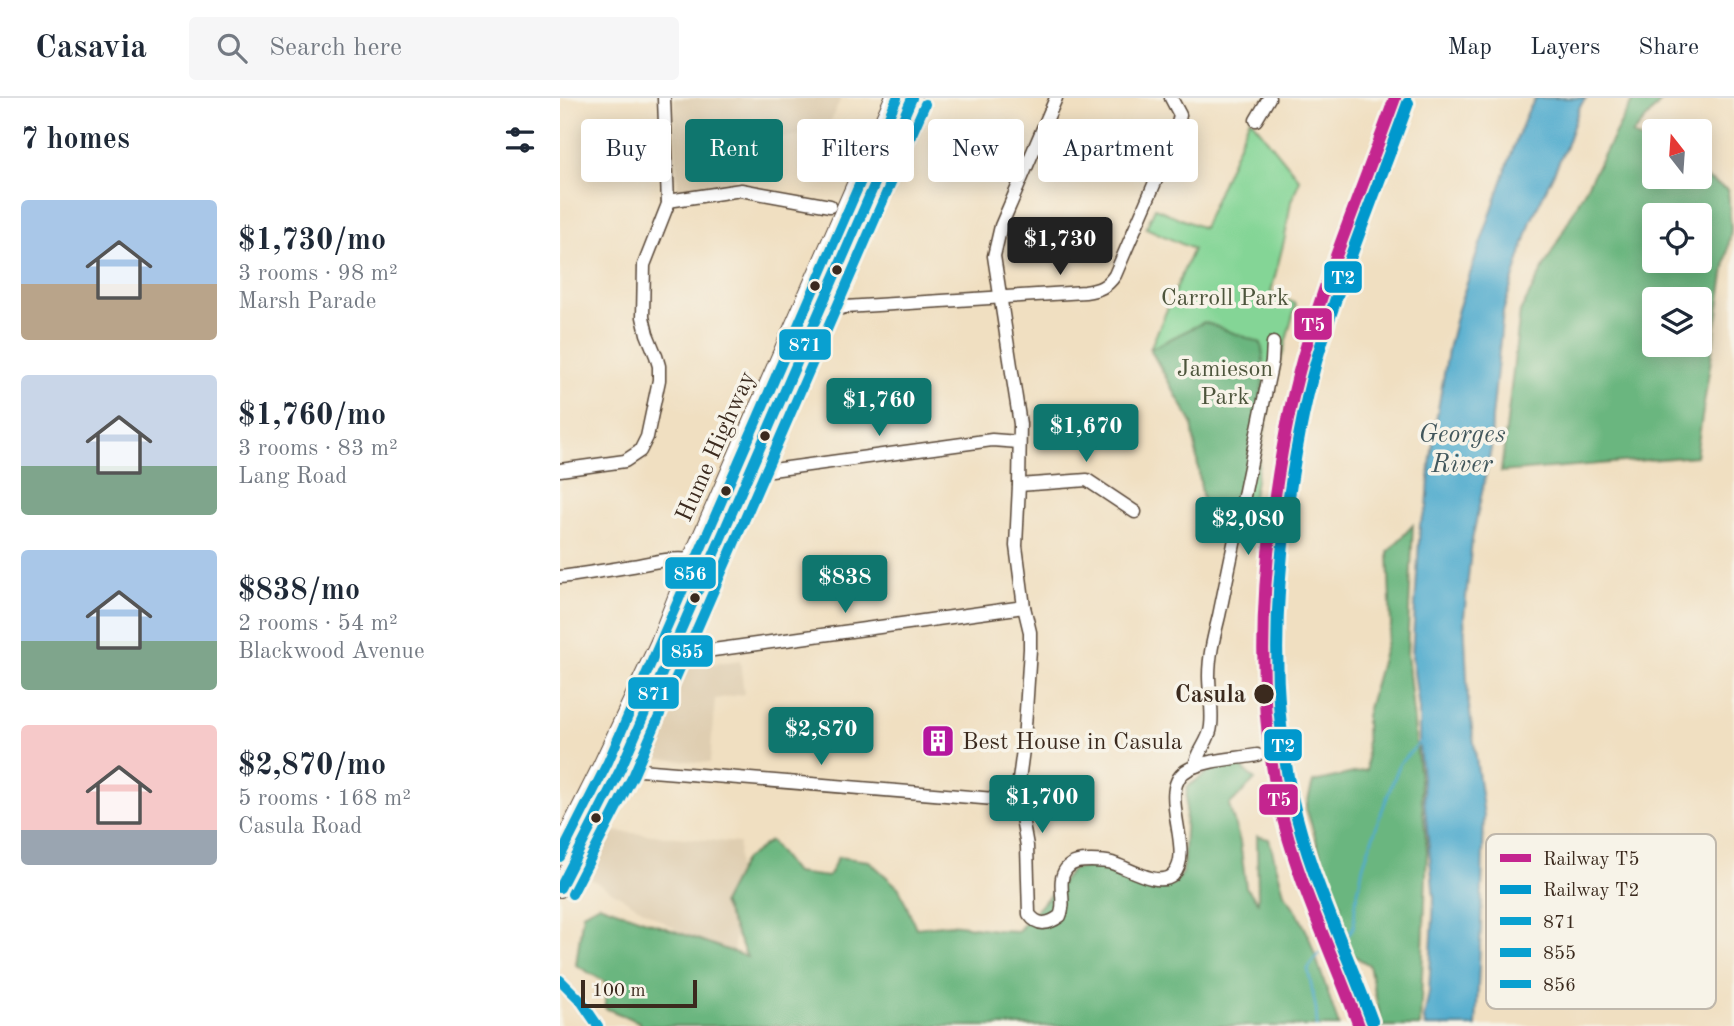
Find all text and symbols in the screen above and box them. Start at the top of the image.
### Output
search box [189,17,679,80]
icon: search [213,29,251,67]
text: Casavia [35,32,147,65]
text: Search here [269,35,402,61]
text: Map [1448,36,1492,60]
text: Layers [1530,36,1600,60]
text: Share [1638,36,1699,60]
chip: Buy [581,119,671,182]
chip: Rent [685,119,783,182]
chip: Filters [797,119,914,182]
chip: New [928,119,1024,182]
chip: Apartment [1038,119,1198,182]
north arrow [1642,119,1712,189]
map controls [1642,119,1712,357]
icon: filters [501,121,539,159]
text: 7 homes [21,125,130,155]
button: locate [1642,203,1712,273]
pin: $1,730 [1003,218,1117,277]
text: $1,730/mo [238,226,386,256]
icon: home [77,228,161,312]
text: $1,730 [1023,228,1097,251]
line badge: T2 [1323,260,1363,294]
text: 3 rooms · 98 m² [238,262,398,285]
unlabelled marker [830,263,844,277]
text: T2 [1331,270,1355,289]
unlabelled marker [808,279,822,293]
park label: Carroll Park [1161,287,1289,311]
button: layers [1642,287,1712,357]
text: Marsh Parade [238,290,376,313]
line badge: T5 [1293,307,1333,341]
text: T5 [1301,317,1325,336]
line badge: 871 [778,328,832,361]
text: 871 [788,337,822,356]
park label: Jamieson Park [1177,358,1273,410]
street label: Hume Highway [673,368,761,526]
pin: $1,760 [822,378,936,438]
text: $1,760 [842,389,916,412]
text: $1,760/mo [238,401,386,431]
icon: home [77,403,161,487]
pin: $1,670 [1029,404,1143,464]
text: $1,670 [1049,415,1123,438]
water label: Georges River [1418,422,1506,478]
unlabelled marker [758,429,772,443]
text: 3 rooms · 83 m² [238,437,398,460]
text: Lang Road [238,465,347,488]
unlabelled marker [719,484,733,498]
pin: $2,080 [1191,498,1305,557]
text: $2,080 [1211,508,1285,531]
line badge: 856 [664,556,717,590]
pin: $838 [804,556,886,615]
text: 856 [673,566,707,585]
text: $838 [818,566,872,589]
text: $838/mo [238,576,360,606]
icon: home [77,578,161,662]
unlabelled marker [688,591,702,605]
text: 2 rooms · 54 m² [238,612,398,635]
line badge: 855 [661,634,714,668]
text: Blackwood Avenue [238,640,424,663]
text: 855 [670,644,704,663]
line badge: 871 [627,676,680,710]
marker: Casula [1252,682,1276,706]
place label: Casula [1175,684,1246,708]
text: 871 [637,686,671,705]
pin: $2,870 [764,708,878,767]
text: $2,870 [784,718,858,741]
building icon: Best House in Casula [919,722,957,760]
line badge: T2 [1263,728,1303,762]
place label: Best House in Casula [962,731,1183,755]
text: T2 [1271,738,1295,757]
text: $2,870/mo [238,751,386,781]
icon: home [77,753,161,837]
pin: $1,700 [985,776,1099,835]
line badge: T5 [1258,783,1299,816]
text: $1,700 [1005,786,1079,809]
text: 5 rooms · 168 m² [238,787,411,810]
text: T5 [1267,792,1291,811]
unlabelled marker [589,811,603,825]
text: Casula Road [238,815,362,838]
legend [1486,834,1716,1009]
text: Railway T5 [1543,851,1639,870]
text: Railway T2 [1543,882,1639,901]
text: 871 [1543,914,1576,933]
text: 855 [1543,945,1576,964]
scale bar [581,977,696,1009]
text: 856 [1543,977,1576,996]
text: 100 m [592,982,645,1001]

